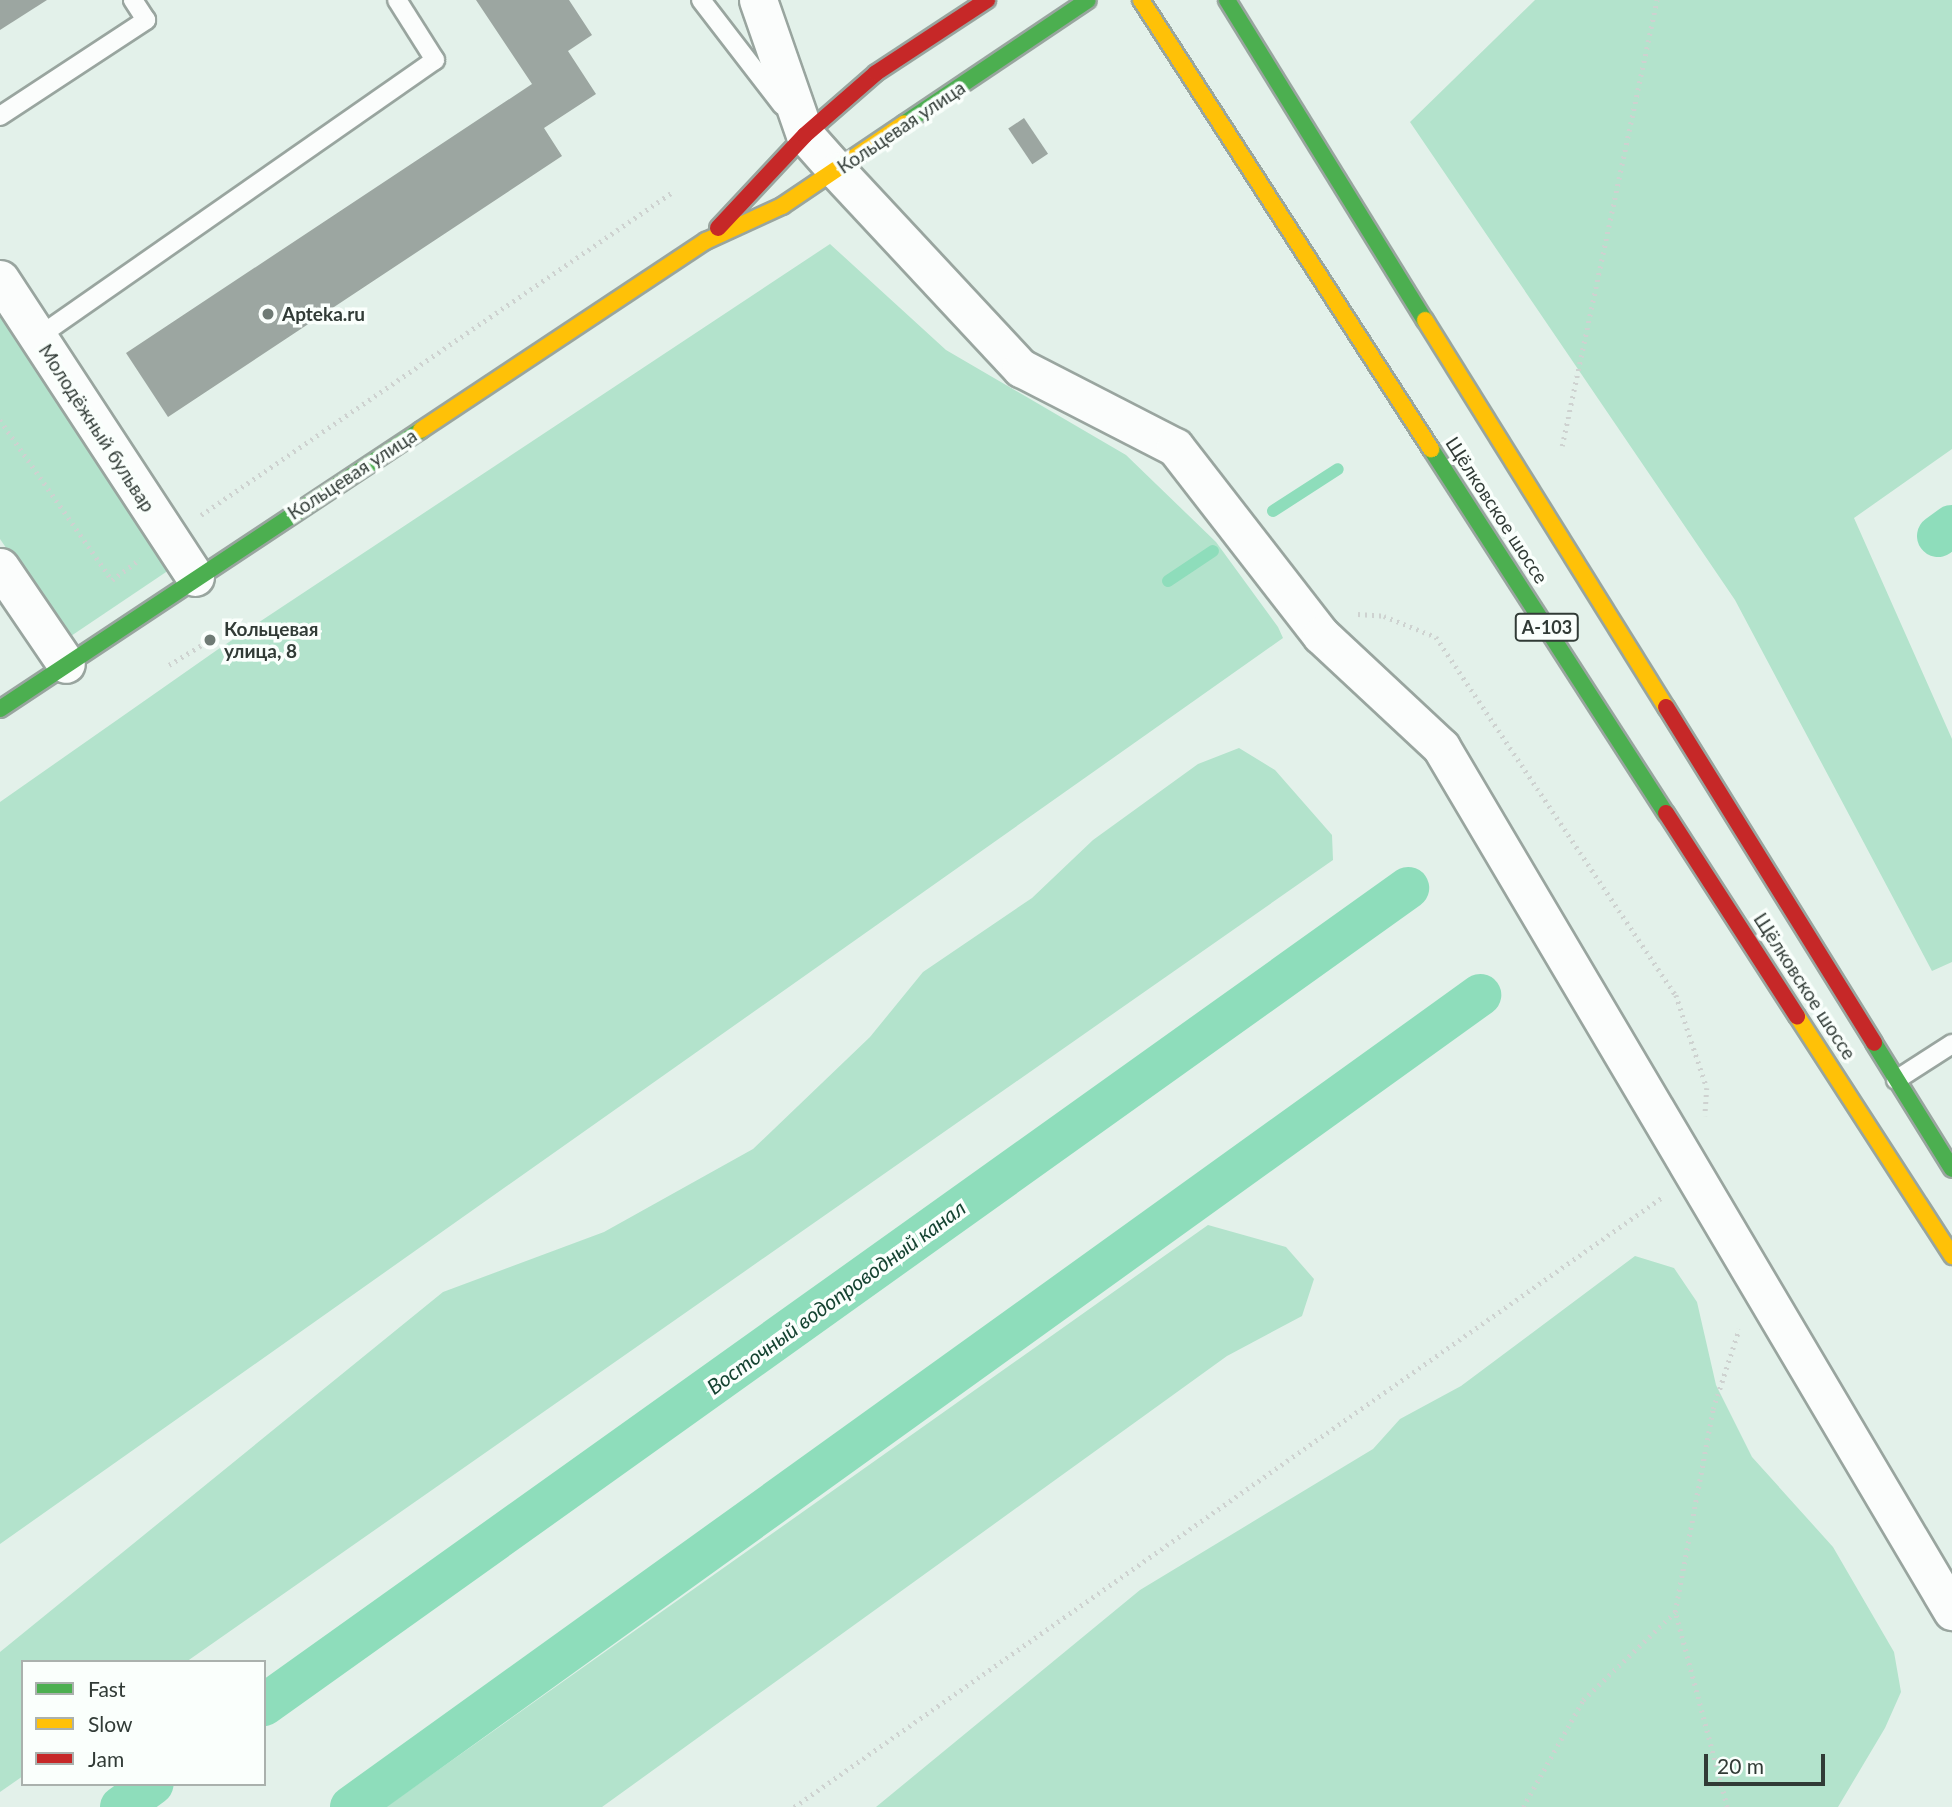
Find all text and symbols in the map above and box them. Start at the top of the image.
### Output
street label: Кольцевая улица [833,76,969,178]
place label: Apteka.ru [282,303,365,325]
marker: Apteka.ru [260,306,276,322]
street label: Молодёжный бульвар [34,340,160,516]
street label: Кольцевая улица [283,424,421,524]
street label: Щёлковское шоссе [1441,433,1553,587]
road number: А-103 [1514,612,1580,642]
place label: Кольцевая улица, 8 [224,618,318,662]
marker: Кольцевая улица, 8 [202,632,218,648]
street label: Щёлковское шоссе [1749,909,1861,1063]
water label: Восточный водопроводный канал [702,1195,970,1399]
legend [21,1660,266,1786]
text: Fast [88,1676,125,1701]
text: Slow [88,1711,132,1736]
scale bar [1707,1741,1828,1785]
text: Jam [88,1746,124,1771]
text: 20 m [1717,1753,1764,1778]

